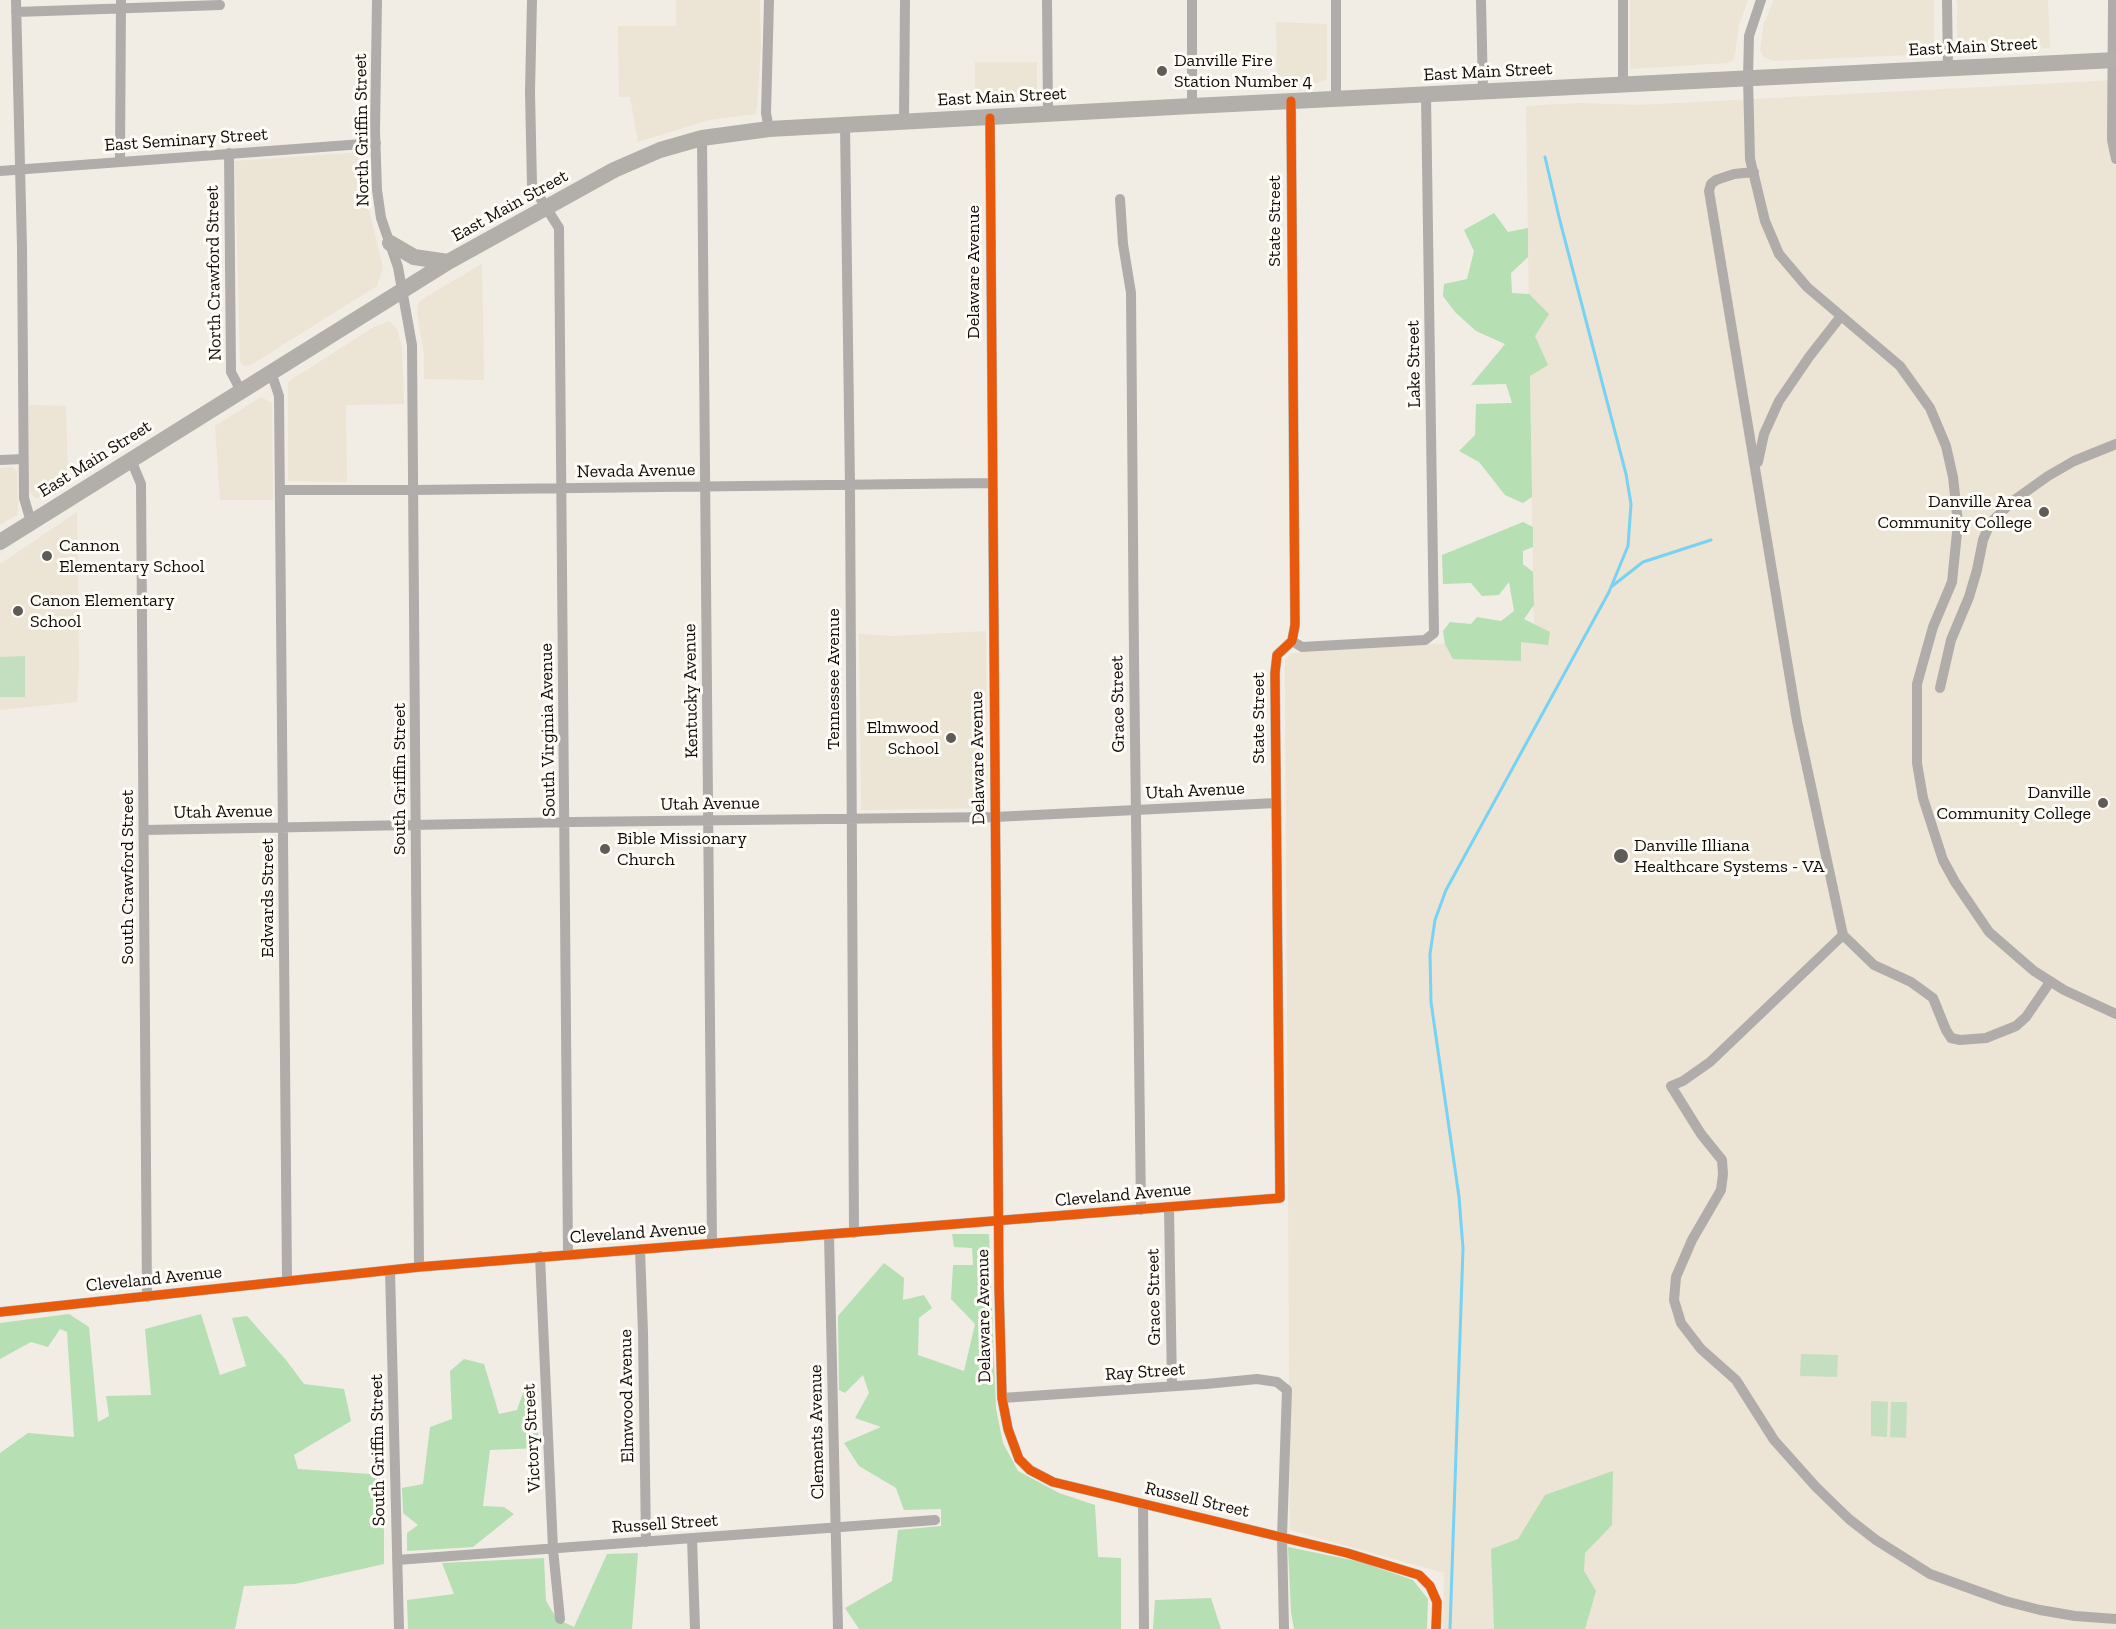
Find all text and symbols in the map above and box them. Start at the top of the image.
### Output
street label: East Main Street [1908,33,2038,61]
place label: Danville Fire Station Number 4 [1174,50,1312,92]
street label: North Griffin Street [350,53,374,207]
street label: East Main Street [1423,58,1553,86]
marker: Danville Fire Station Number 4 [1155,64,1169,78]
street label: East Main Street [937,83,1067,111]
street label: East Seminary Street [104,124,268,156]
street label: East Main Street [448,165,572,247]
street label: State Street [1264,175,1286,267]
street label: North Crawford Street [202,185,226,361]
street label: Delaware Avenue [963,205,985,339]
street label: Lake Street [1402,320,1426,408]
street label: East Main Street [34,416,156,502]
street label: Nevada Avenue [577,459,695,483]
place label: Danville Area Community College [1877,491,2032,534]
marker: Danville Area Community College [2037,505,2051,519]
place label: Cannon Elementary School [59,535,205,578]
marker: Cannon Elementary School [40,549,54,563]
place label: Canon Elementary School [30,590,175,632]
marker: Canon Elementary School [11,604,25,618]
street label: Tennessee Avenue [823,608,845,750]
street label: Kentucky Avenue [679,623,703,759]
street label: South Virginia Avenue [536,643,560,817]
street label: Grace Street [1106,655,1130,753]
street label: State Street [1248,672,1270,764]
street label: Delaware Avenue [966,691,990,825]
street label: South Griffin Street [389,703,411,855]
place label: Elmwood School [866,717,939,760]
marker: Elmwood School [944,731,958,745]
street label: Utah Avenue [1145,778,1245,804]
place label: Danville Community College [1936,782,2091,824]
street label: South Crawford Street [117,790,139,964]
street label: Utah Avenue [660,792,760,816]
marker: Danville Community College [2096,796,2110,810]
street label: Utah Avenue [173,800,273,824]
place label: Bible Missionary Church [617,828,747,870]
place label: Danville Illiana Healthcare Systems - VA [1634,835,1824,878]
street label: Edwards Street [257,838,279,958]
marker: Bible Missionary Church [598,842,612,856]
marker: Danville Illiana Healthcare Systems - VA [1612,847,1630,865]
street label: Cleveland Avenue [1054,1178,1192,1212]
street label: Cleveland Avenue [569,1217,707,1249]
street label: Grace Street [1142,1248,1166,1346]
street label: Delaware Avenue [972,1249,996,1383]
street label: Cleveland Avenue [85,1261,223,1297]
street label: Elmwood Avenue [615,1329,639,1463]
street label: Ray Street [1104,1358,1186,1386]
street label: Clements Avenue [805,1364,829,1500]
street label: South Griffin Street [366,1374,390,1526]
street label: Victory Street [518,1383,546,1493]
street label: Russell Street [1143,1477,1251,1523]
street label: Russell Street [611,1510,719,1538]

